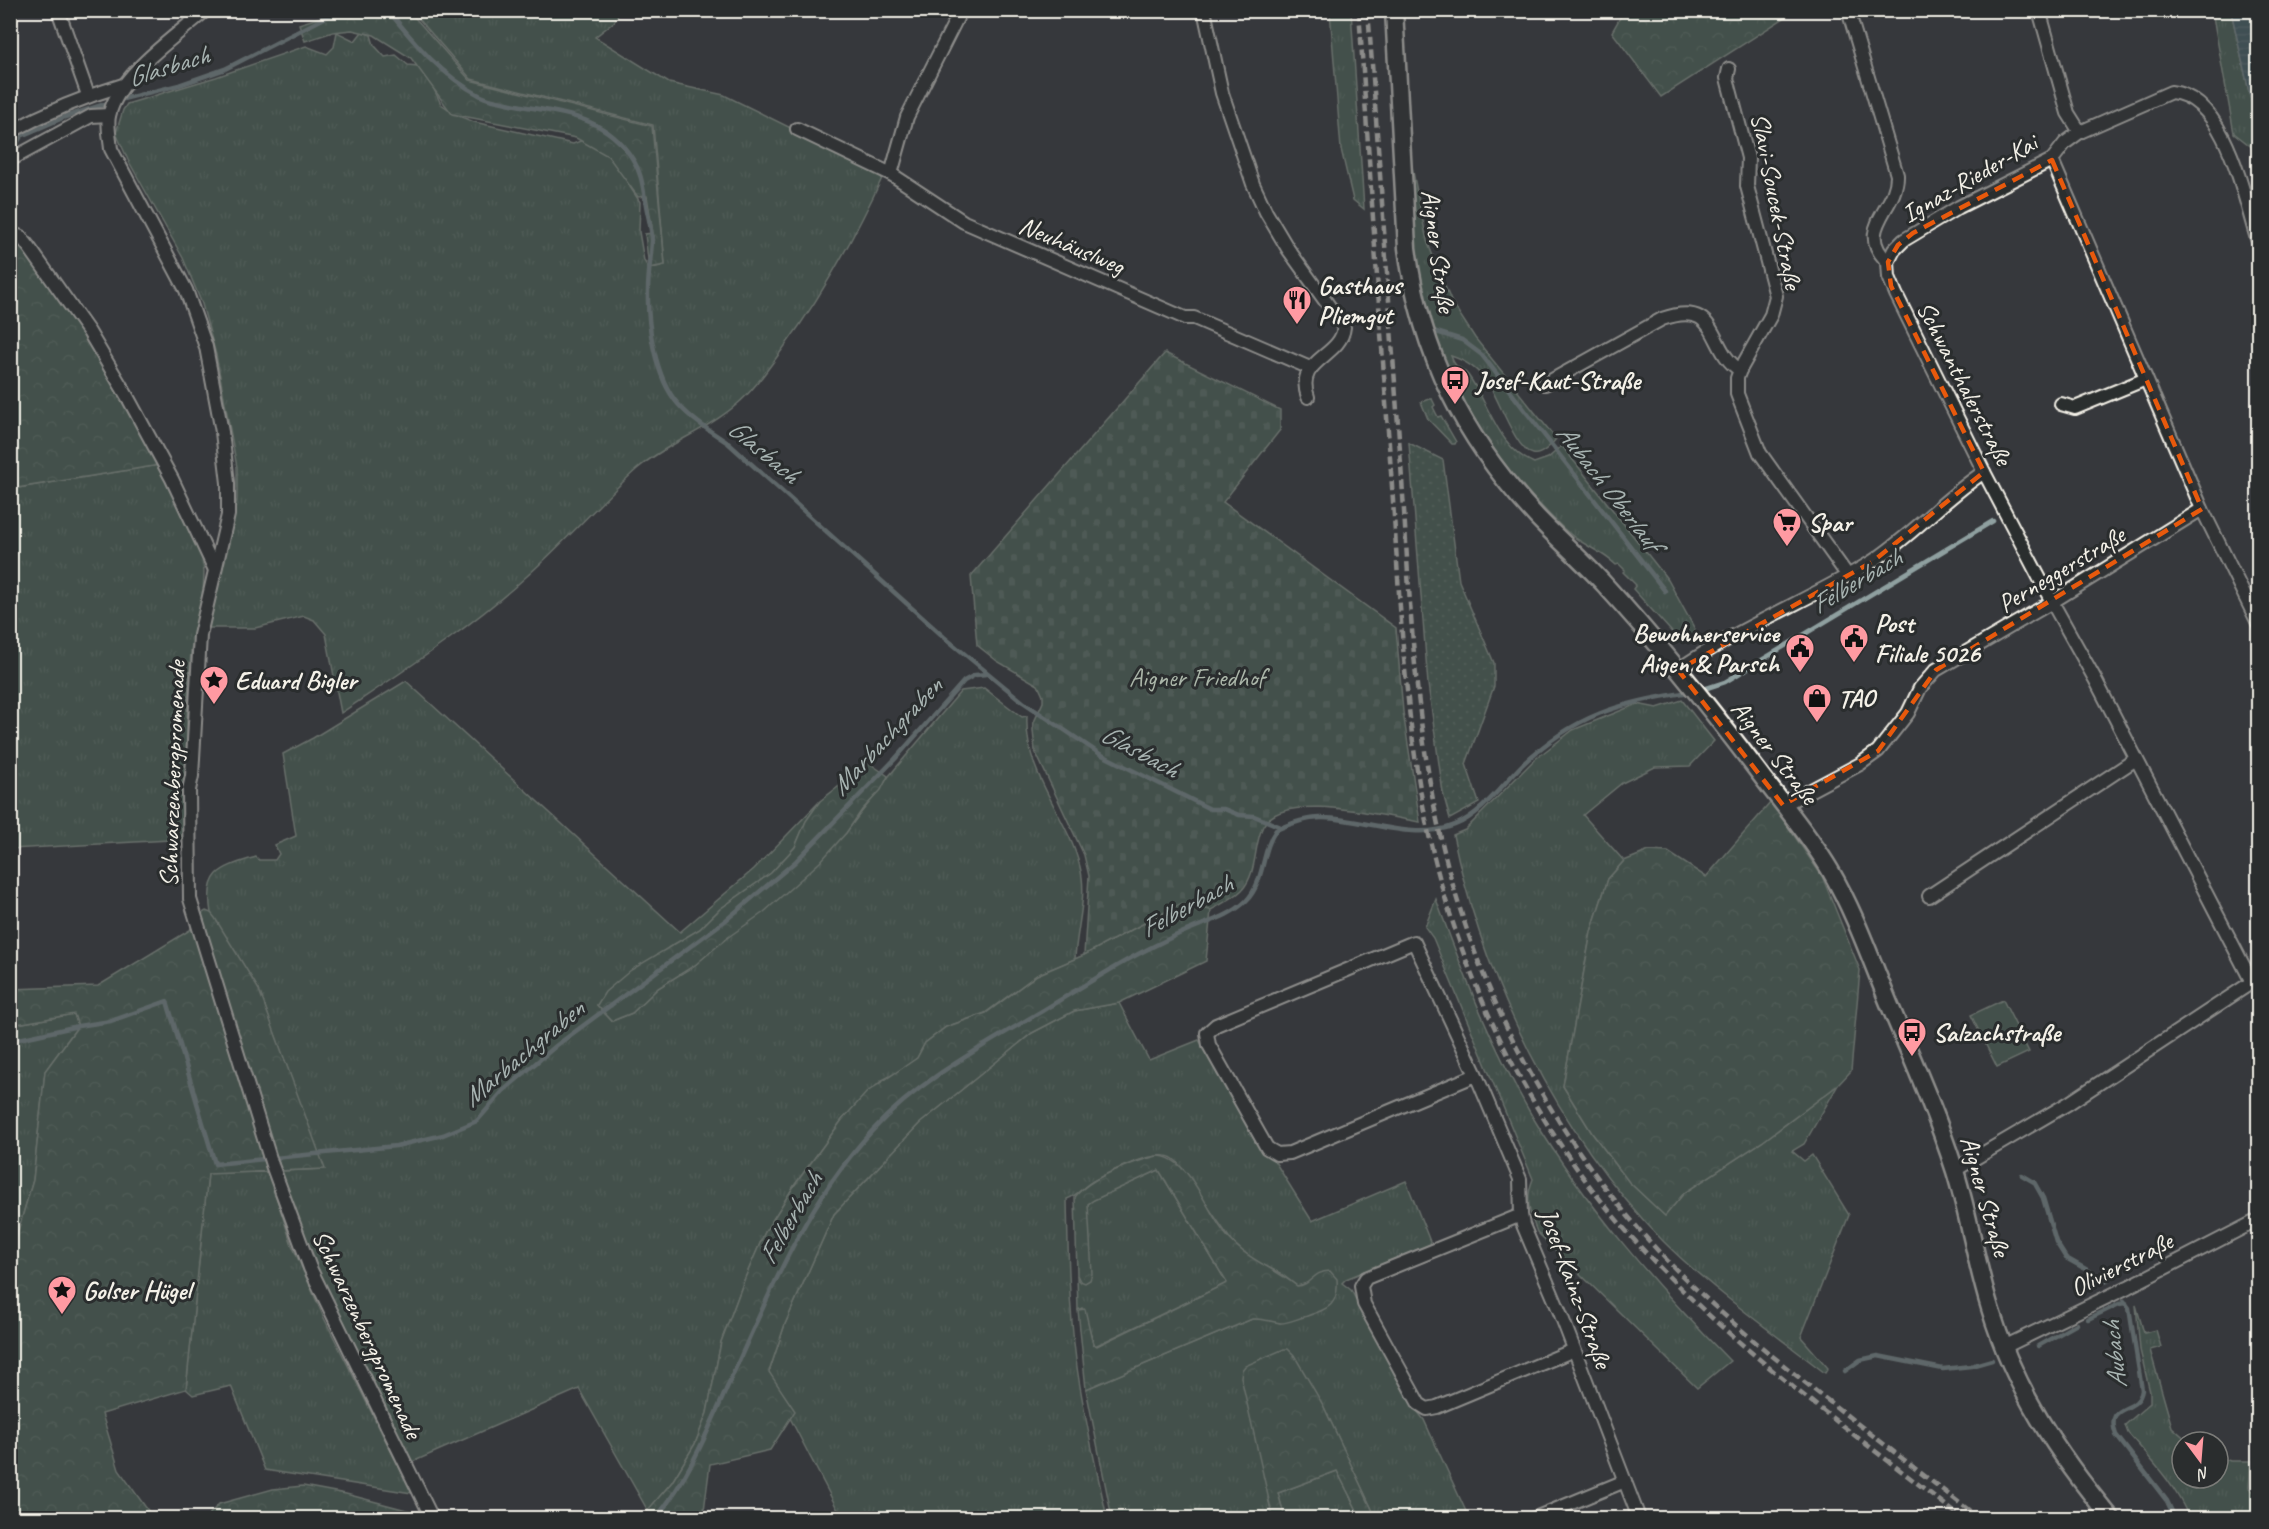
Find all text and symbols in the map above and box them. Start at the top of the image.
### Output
water label: Glasbach [123,37,215,94]
street label: Slavi-Soucek-Straße [1743,110,1810,295]
street label: Ignaz-Rieder-Kai [1896,125,2046,230]
street label: Aigner Straße [1414,188,1464,317]
street label: Neuhäuslweg [1014,209,1131,283]
place label: Gasthaus Pliemgut [1318,269,1404,332]
restaurant icon: Gasthaus Pliemgut [1281,284,1313,326]
street label: Schwanthalerstraße [1909,296,2021,473]
bus stop icon: Josef-Kaut-Straße [1439,364,1471,406]
place label: Josef-Kaut-Straße [1474,364,1642,397]
water label: Glasbach [721,411,808,492]
water label: Aubach Oberlauf [1549,417,1675,565]
supermarket icon: Spar [1771,506,1803,548]
place label: Spar [1808,506,1854,539]
street label: Perneggerstraße [1992,517,2133,620]
water label: Felberbach [1804,540,1909,621]
place label: Post Filiale 5026 [1875,607,1981,670]
place label: Bewohnerservice Aigen & Parsch [1633,617,1781,680]
public building icon: Post Filiale 5026 [1838,622,1870,664]
public building icon: Bewohnerservice Aigen & Parsch [1784,632,1816,674]
street label: Schwarzenbergpromenade [152,658,193,888]
park label: Aigner Friedhof [1129,661,1270,694]
place icon: Eduard Bigler [198,664,230,706]
place label: Eduard Bigler [235,664,359,697]
water label: Marbachgraben [823,668,951,802]
shop icon: TAO [1801,682,1833,724]
place label: TAO [1838,682,1877,715]
street label: Aigner Straße [1724,693,1827,813]
water label: Glasbach [1095,716,1186,786]
water label: Felberbach [1134,866,1240,945]
water label: Marbachgraben [455,990,593,1114]
bus stop icon: Salzachstraße [1896,1016,1928,1058]
place label: Salzachstraße [1933,1016,2062,1049]
street label: Aigner Straße [1953,1132,2019,1263]
water label: Felberbach [750,1165,831,1270]
street label: Josef-Kainz-Straße [1531,1202,1621,1375]
street label: Olivierstraße [2064,1223,2180,1304]
street label: Schwarzenbergpromenade [305,1225,431,1446]
place icon: Golser Hügel [46,1274,78,1316]
place label: Golser Hügel [83,1274,195,1307]
water label: Aubach [2093,1318,2134,1390]
north arrow [2170,1430,2230,1490]
text: N [2193,1462,2211,1485]

